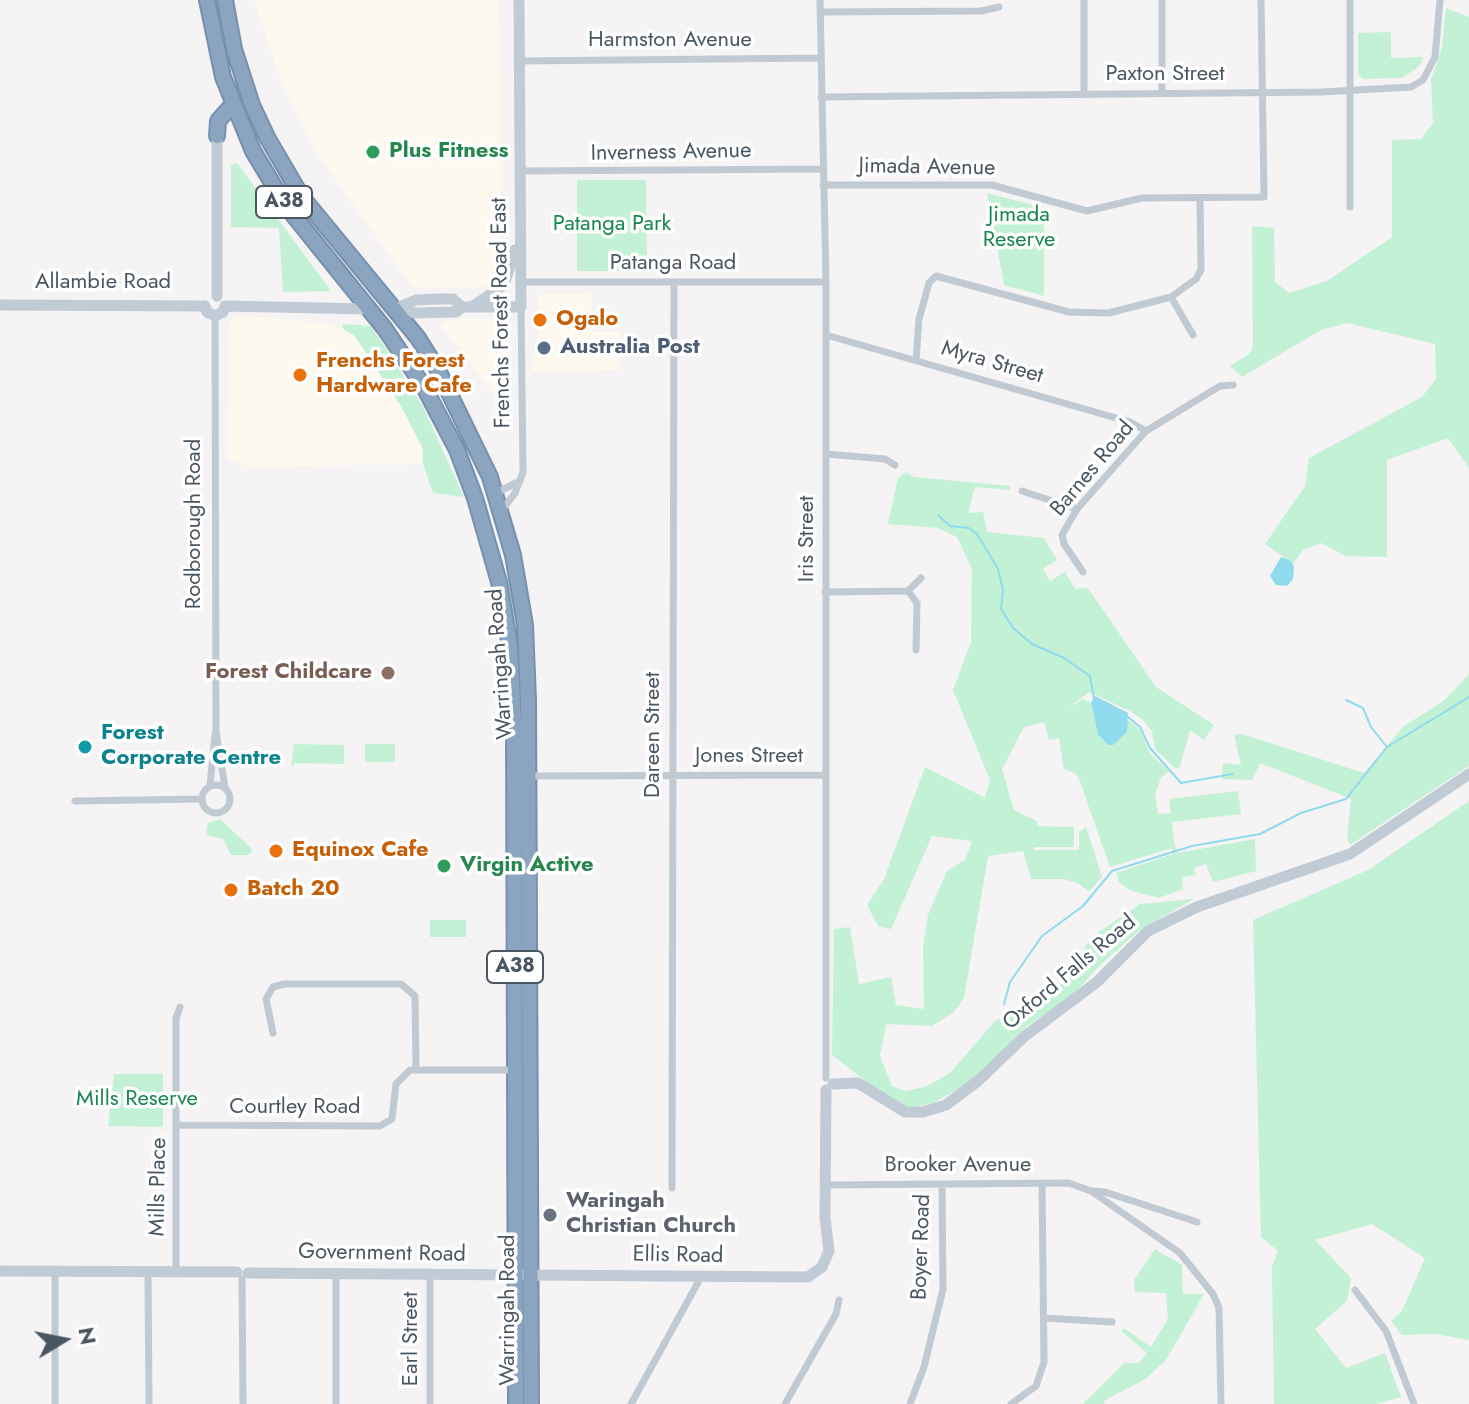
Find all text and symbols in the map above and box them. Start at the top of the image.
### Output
street label: Harmston Avenue [588,28,752,54]
street label: Paxton Street [1105,62,1225,88]
street label: Inverness Avenue [590,138,752,168]
place label: Plus Fitness [389,139,508,165]
marker: Plus Fitness [364,143,382,161]
street label: Jimada Avenue [858,154,996,182]
road number: A38 [256,186,312,218]
street label: Frenchs Forest Road East [487,197,517,429]
park label: Jimada Reserve [983,203,1055,254]
park label: Patanga Park [553,212,671,238]
street label: Patanga Road [610,251,736,277]
street label: Allambie Road [35,270,171,296]
place label: Ogalo [556,307,618,333]
marker: Ogalo [531,311,549,329]
place label: Australia Post [560,335,700,361]
street label: Myra Street [938,336,1046,390]
marker: Australia Post [535,339,553,357]
place label: Frenchs Forest Hardware Cafe [316,349,472,400]
marker: Frenchs Forest Hardware Cafe [291,366,309,384]
street label: Barnes Road [1046,416,1140,522]
street label: Rodborough Road [182,439,208,609]
street label: Iris Street [795,496,821,582]
street label: Warringah Road [483,588,519,740]
place label: Forest Childcare [205,660,372,686]
marker: Forest Childcare [379,664,397,682]
street label: Dareen Street [641,672,667,798]
place label: Forest Corporate Centre [101,721,281,772]
marker: Forest Corporate Centre [76,738,94,756]
street label: Jones Street [695,744,803,770]
place label: Equinox Cafe [292,838,429,864]
marker: Equinox Cafe [267,842,285,860]
place label: Virgin Active [460,853,594,879]
marker: Virgin Active [435,857,453,875]
place label: Batch 20 [247,877,339,903]
marker: Batch 20 [222,881,240,899]
street label: Oxford Falls Road [998,910,1142,1036]
road number: A38 [487,951,543,983]
park label: Mills Reserve [76,1087,198,1113]
street label: Courtley Road [229,1095,361,1121]
street label: Mills Place [145,1137,173,1237]
street label: Brooker Avenue [885,1153,1031,1179]
place label: Waringah Christian Church [566,1189,736,1240]
street label: Boyer Road [907,1193,937,1301]
marker: Waringah Christian Church [541,1206,559,1224]
street label: Warringah Road [496,1234,522,1386]
street label: Government Road [298,1239,466,1269]
street label: Ellis Road [632,1242,724,1270]
street label: Earl Street [399,1292,425,1386]
north arrow [24,1300,104,1380]
text: N [70,1324,105,1347]

